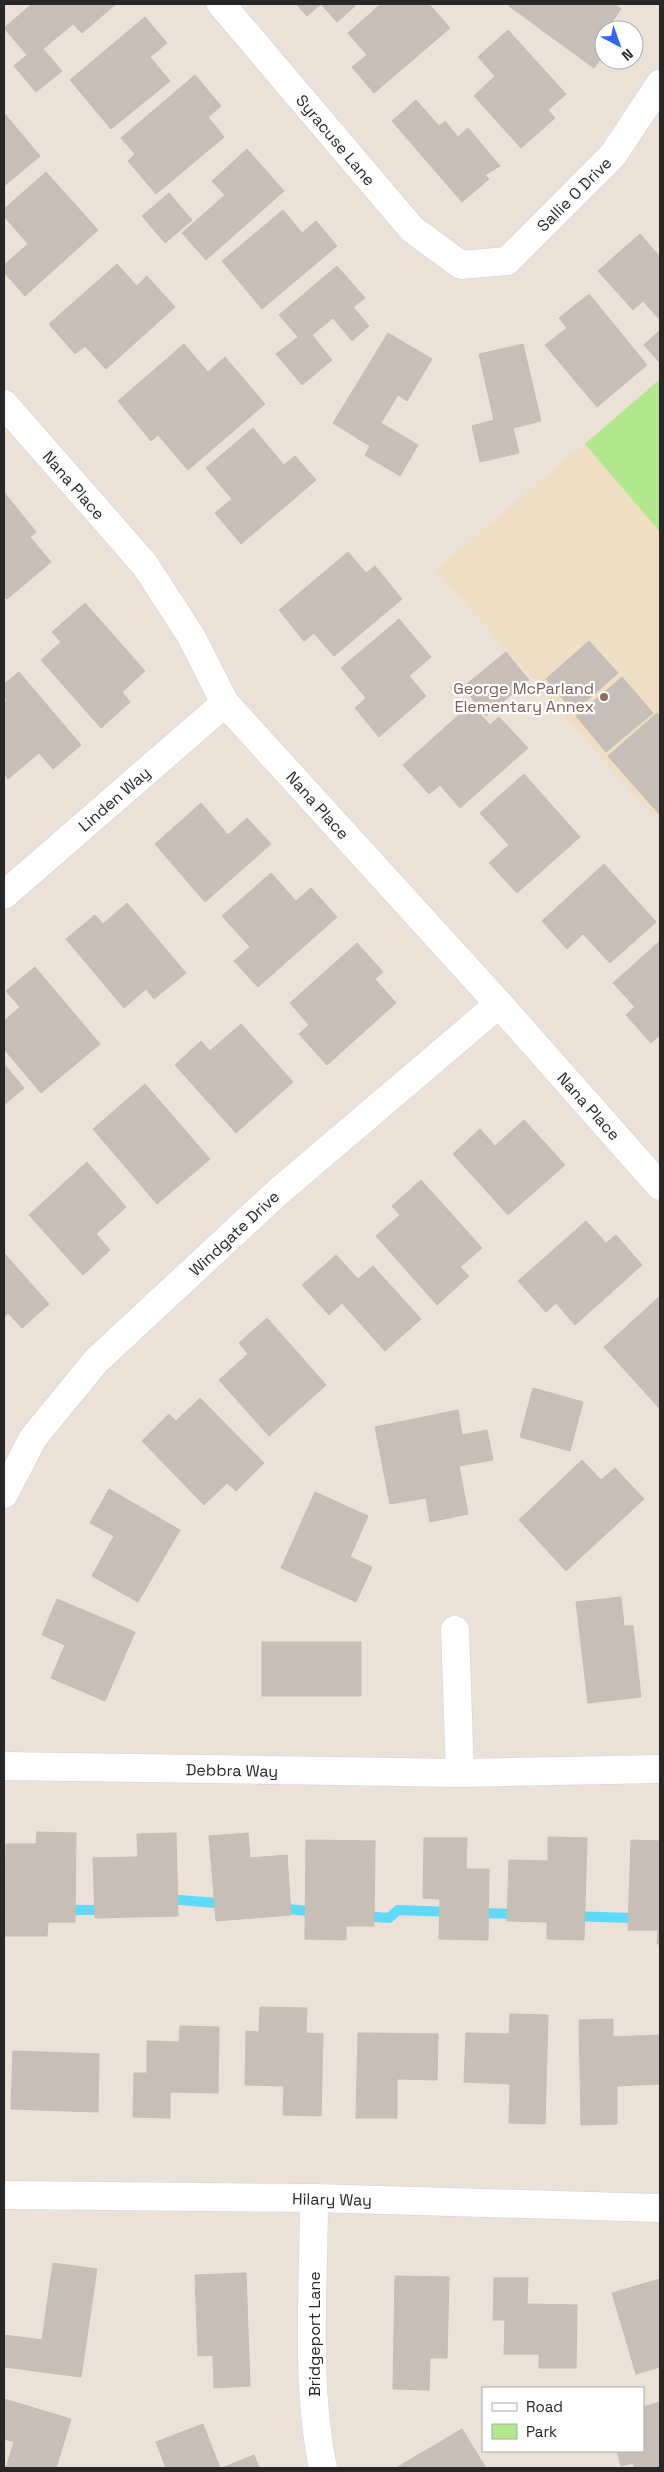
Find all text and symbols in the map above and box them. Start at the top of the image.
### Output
north arrow [594,20,644,70]
text: N [618,45,637,65]
street label: Syracuse Lane [291,90,380,190]
street label: Sallie O Drive [532,152,616,236]
street label: Nana Place [38,447,109,524]
place label: George McParland Elementary Annex [453,678,594,717]
marker: George McParland Elementary Annex [598,691,610,703]
street label: Linden Way [74,762,155,836]
street label: Nana Place [282,767,354,844]
street label: Nana Place [553,1068,625,1145]
street label: Windgate Drive [185,1186,284,1281]
street label: Debbra Way [186,1759,278,1782]
street label: Hilary Way [292,2188,372,2211]
street label: Bridgeport Lane [304,2271,325,2397]
legend [482,2387,644,2452]
text: Road [526,2397,563,2416]
text: Park [526,2422,557,2441]

